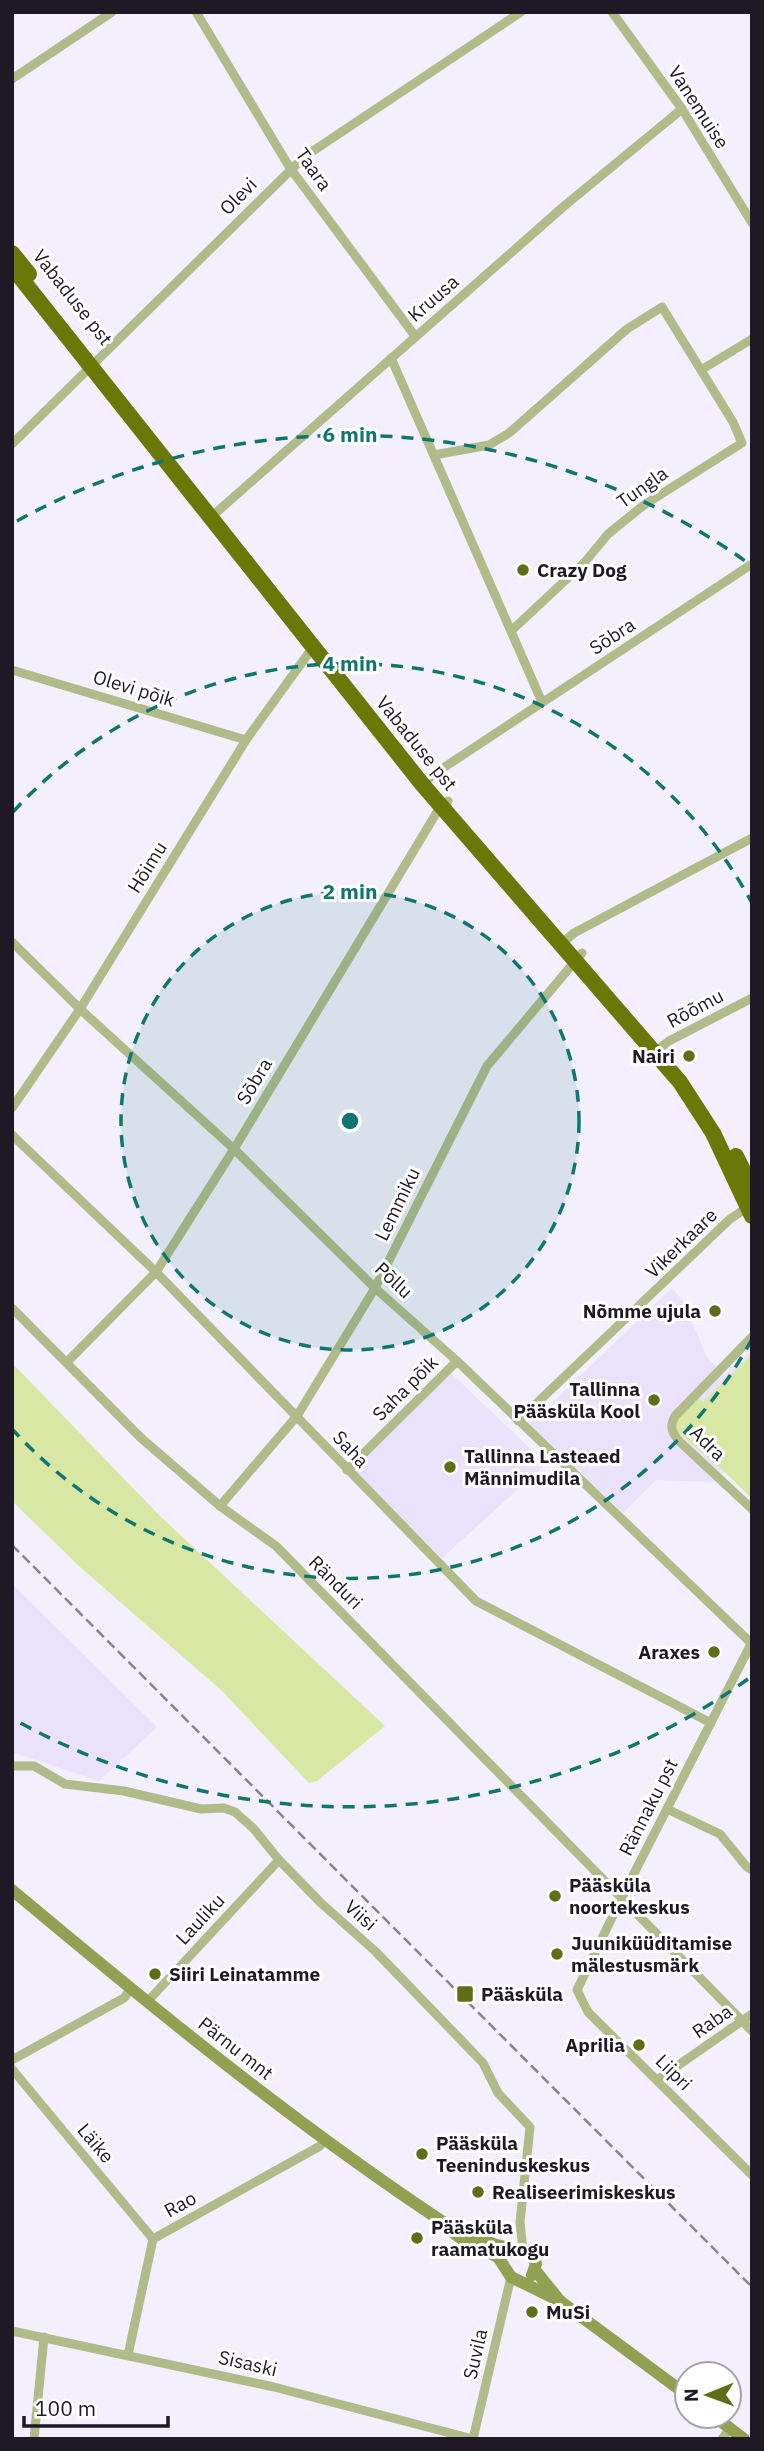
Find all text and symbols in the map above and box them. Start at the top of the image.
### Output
street label: Vanemuise [663,61,735,153]
street label: Taara [291,143,337,195]
street label: Olevi [214,172,262,220]
street label: Vabaduse pst [28,244,118,350]
street label: Kruusa [403,269,463,327]
text: 6 min [323,420,377,448]
street label: Tungla [612,461,672,513]
place label: Crazy Dog [537,558,627,582]
marker: Crazy Dog [515,562,531,578]
street label: Sõbra [585,612,639,660]
text: 4 min [323,649,377,677]
street label: Olevi põik [90,664,178,712]
street label: Vabaduse pst [371,691,463,795]
street label: Hõimu [122,837,172,897]
text: 2 min [323,877,377,905]
street label: Rõõmu [663,983,727,1033]
place label: Nairi [632,1044,675,1068]
marker: Nairi [681,1048,697,1064]
street label: Sõbra [231,1053,277,1109]
centre of rings [338,1109,362,1133]
street label: Lemmiku [369,1164,425,1244]
street label: Vikerkaare [640,1203,722,1283]
street label: Põllu [370,1257,418,1303]
place label: Nõmme ujula [583,1299,701,1323]
marker: Nõmme ujula [707,1303,723,1319]
street label: Saha põik [367,1350,443,1426]
place label: Tallinna Pääsküla Kool [514,1377,640,1423]
marker: Tallinna Pääsküla Kool [646,1392,662,1408]
street label: Adra [685,1420,731,1466]
street label: Saha [328,1425,374,1473]
place label: Tallinna Lasteaed Männimudila [464,1444,621,1490]
marker: Tallinna Lasteaed Männimudila [442,1459,458,1475]
street label: Ränduri [304,1550,368,1614]
place label: Araxes [638,1640,700,1664]
marker: Araxes [706,1644,722,1660]
street label: Rännaku pst [613,1754,683,1860]
place label: Pääsküla noortekeskus [569,1873,690,1919]
marker: Pääsküla noortekeskus [547,1888,563,1904]
street label: Lauliku [170,1889,230,1949]
street label: Viisi [340,1894,382,1936]
place label: Juuniküüditamise mälestusmärk [571,1931,732,1977]
marker: Juuniküüditamise mälestusmärk [549,1946,565,1962]
place label: Siiri Leinatamme [169,1962,320,1986]
marker: Siiri Leinatamme [147,1966,163,1982]
place label: Pääsküla [481,1982,563,2006]
marker: Pääsküla [455,1984,475,2004]
street label: Raba [687,1999,737,2043]
street label: Pärnu mnt [194,2011,278,2085]
place label: Aprilia [565,2033,625,2057]
marker: Aprilia [631,2037,647,2053]
street label: Liipri [651,2049,697,2095]
street label: Läike [72,2118,120,2168]
place label: Pääsküla Teeninduskeskus [436,2131,590,2177]
marker: Pääsküla Teeninduskeskus [414,2146,430,2162]
place label: Realiseerimiskeskus [492,2180,676,2204]
marker: Realiseerimiskeskus [470,2184,486,2200]
street label: Rao [160,2186,200,2222]
place label: Pääsküla raamatukogu [431,2215,549,2261]
marker: Pääsküla raamatukogu [409,2230,425,2246]
place label: MuSi [546,2300,590,2324]
marker: MuSi [524,2304,540,2320]
street label: Suvila [458,2326,492,2382]
street label: Sisaski [216,2345,280,2381]
north arrow [673,2360,743,2430]
scale bar [24,2384,168,2428]
text: N [679,2388,703,2402]
text: 100 m [35,2394,96,2422]

